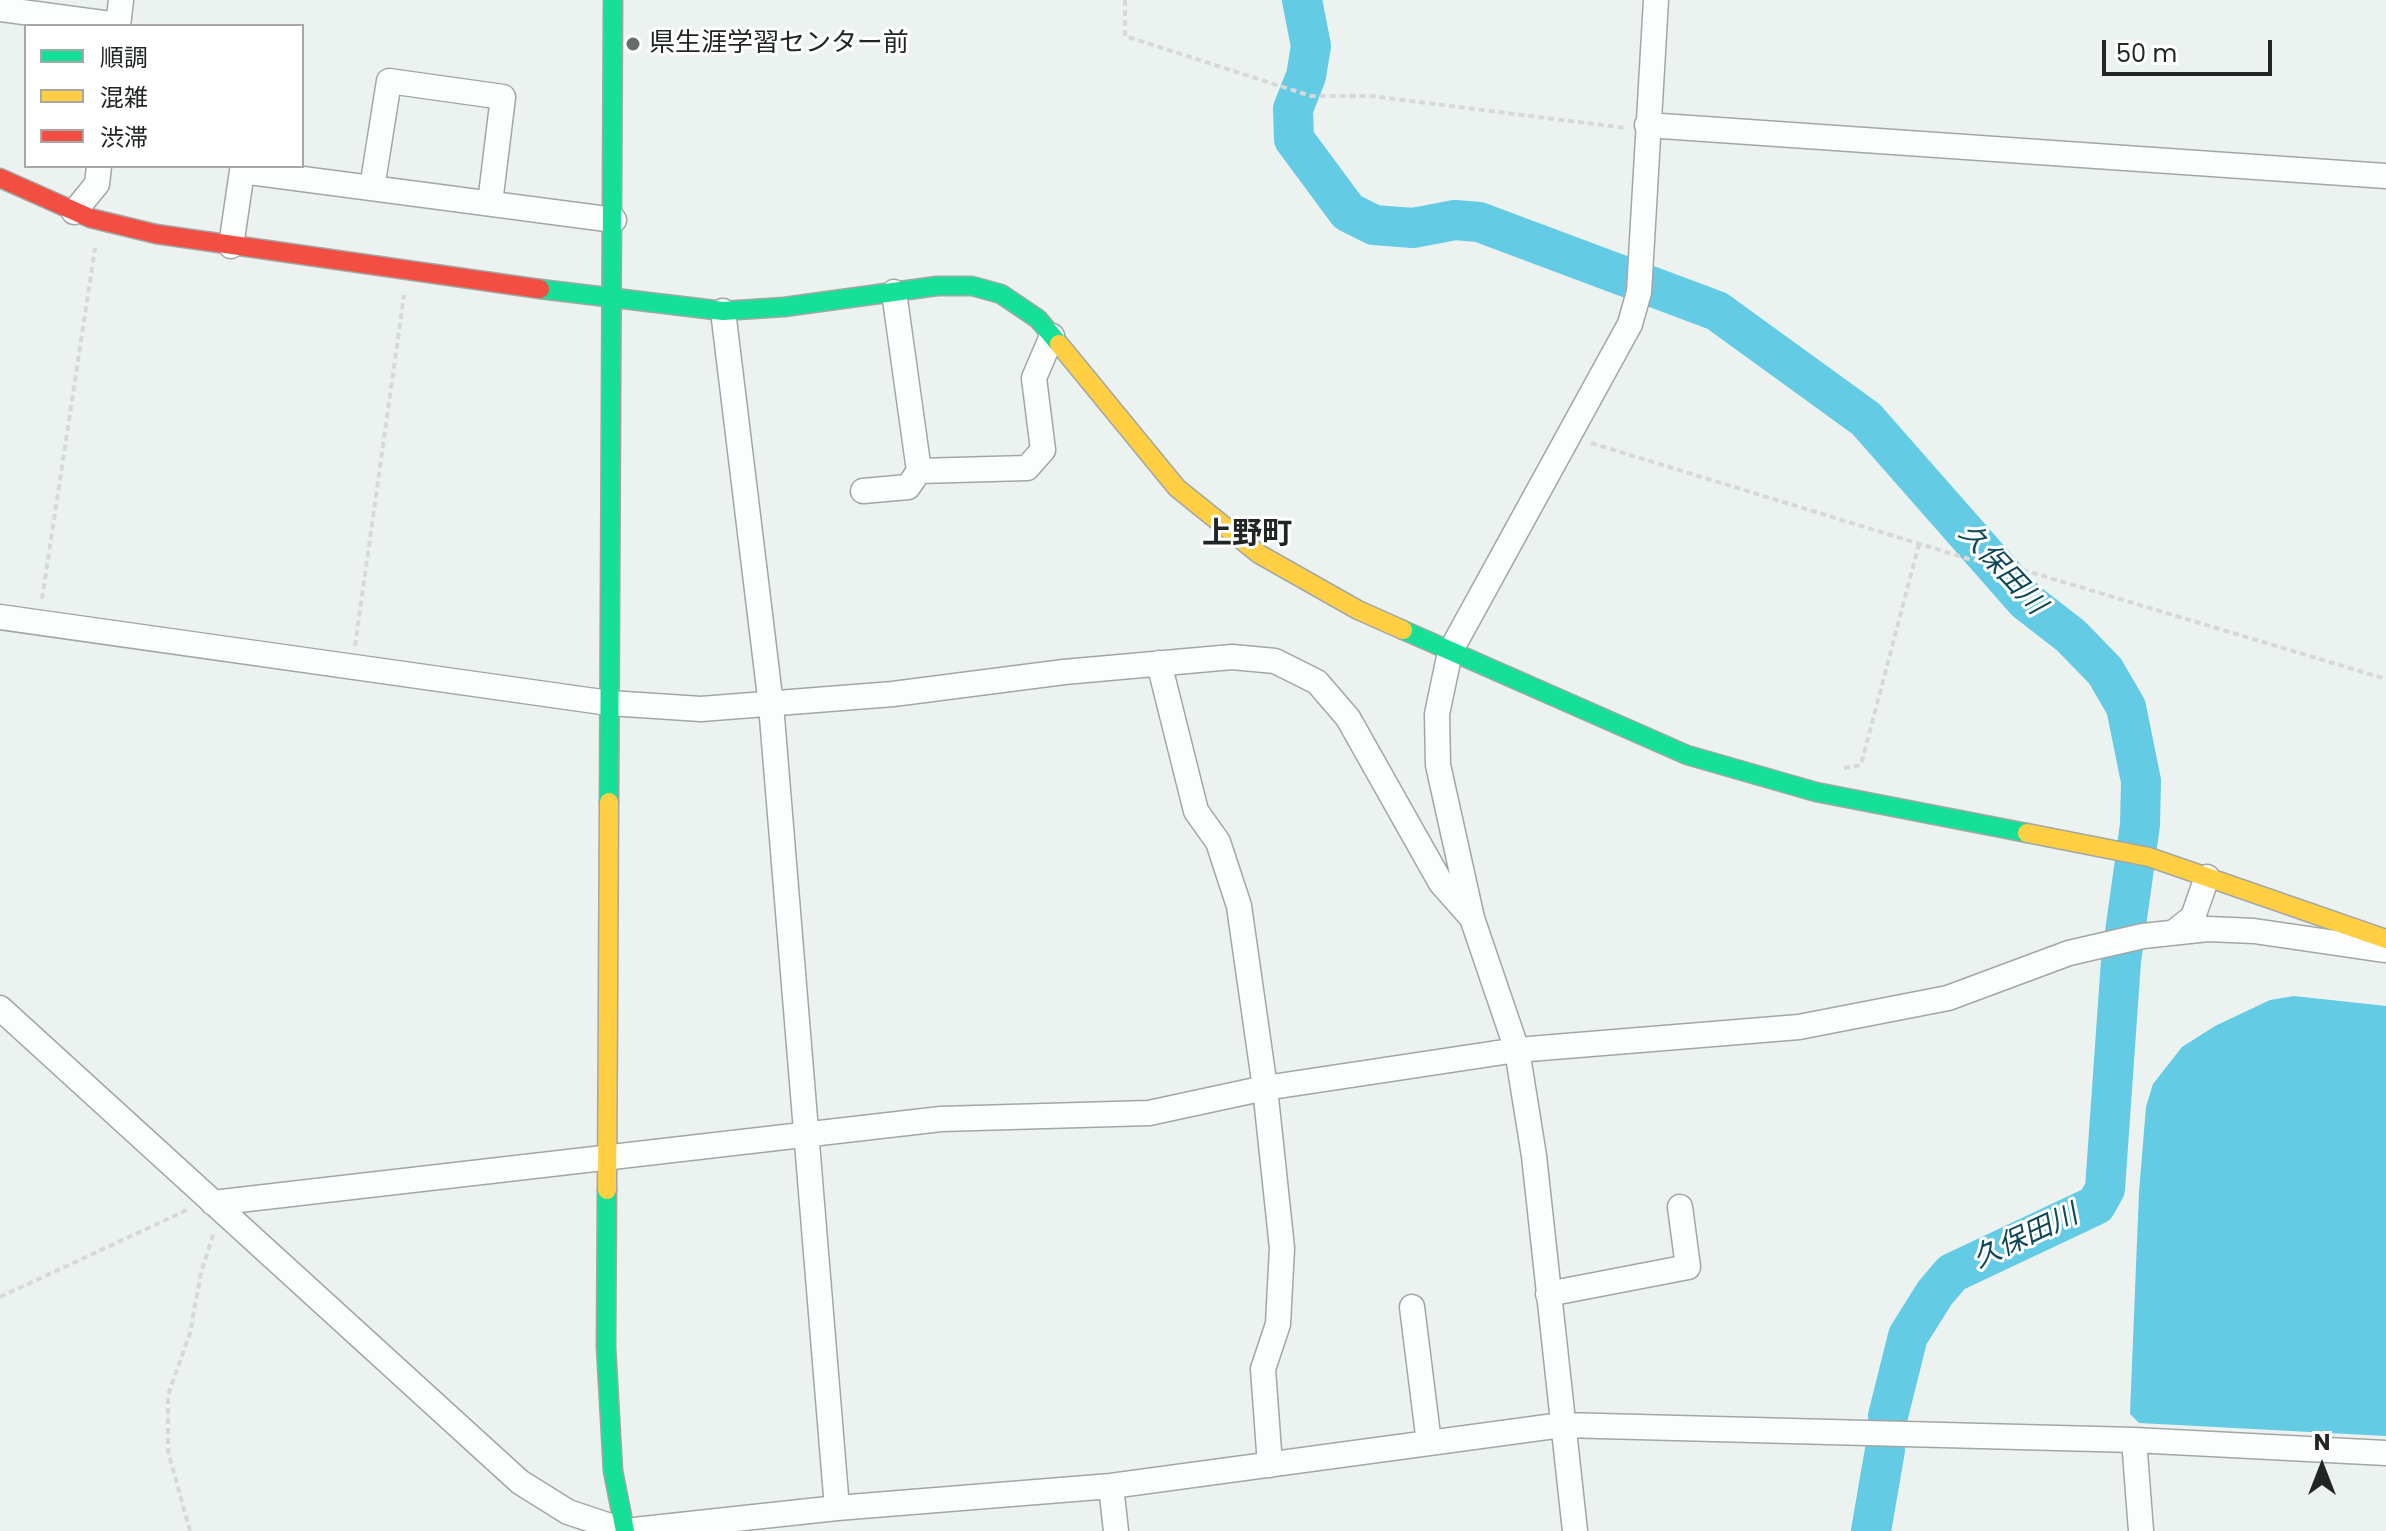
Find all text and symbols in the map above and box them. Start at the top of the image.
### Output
legend [24,24,304,168]
scale bar [2106,24,2276,74]
place label: 県生涯学習センター前 [649,28,909,60]
marker: 県生涯学習センター前 [624,35,642,53]
text: 50 m [2116,37,2177,70]
text: 順調 [100,41,148,74]
text: 混雑 [100,81,148,114]
text: 渋滞 [100,121,148,154]
district label: 上野町 [1202,517,1292,553]
water label: 久保田川 [1951,518,2051,622]
water label: 久保田川 [1968,1199,2084,1277]
north arrow [2282,1427,2362,1507]
text: N [2314,1427,2330,1458]

